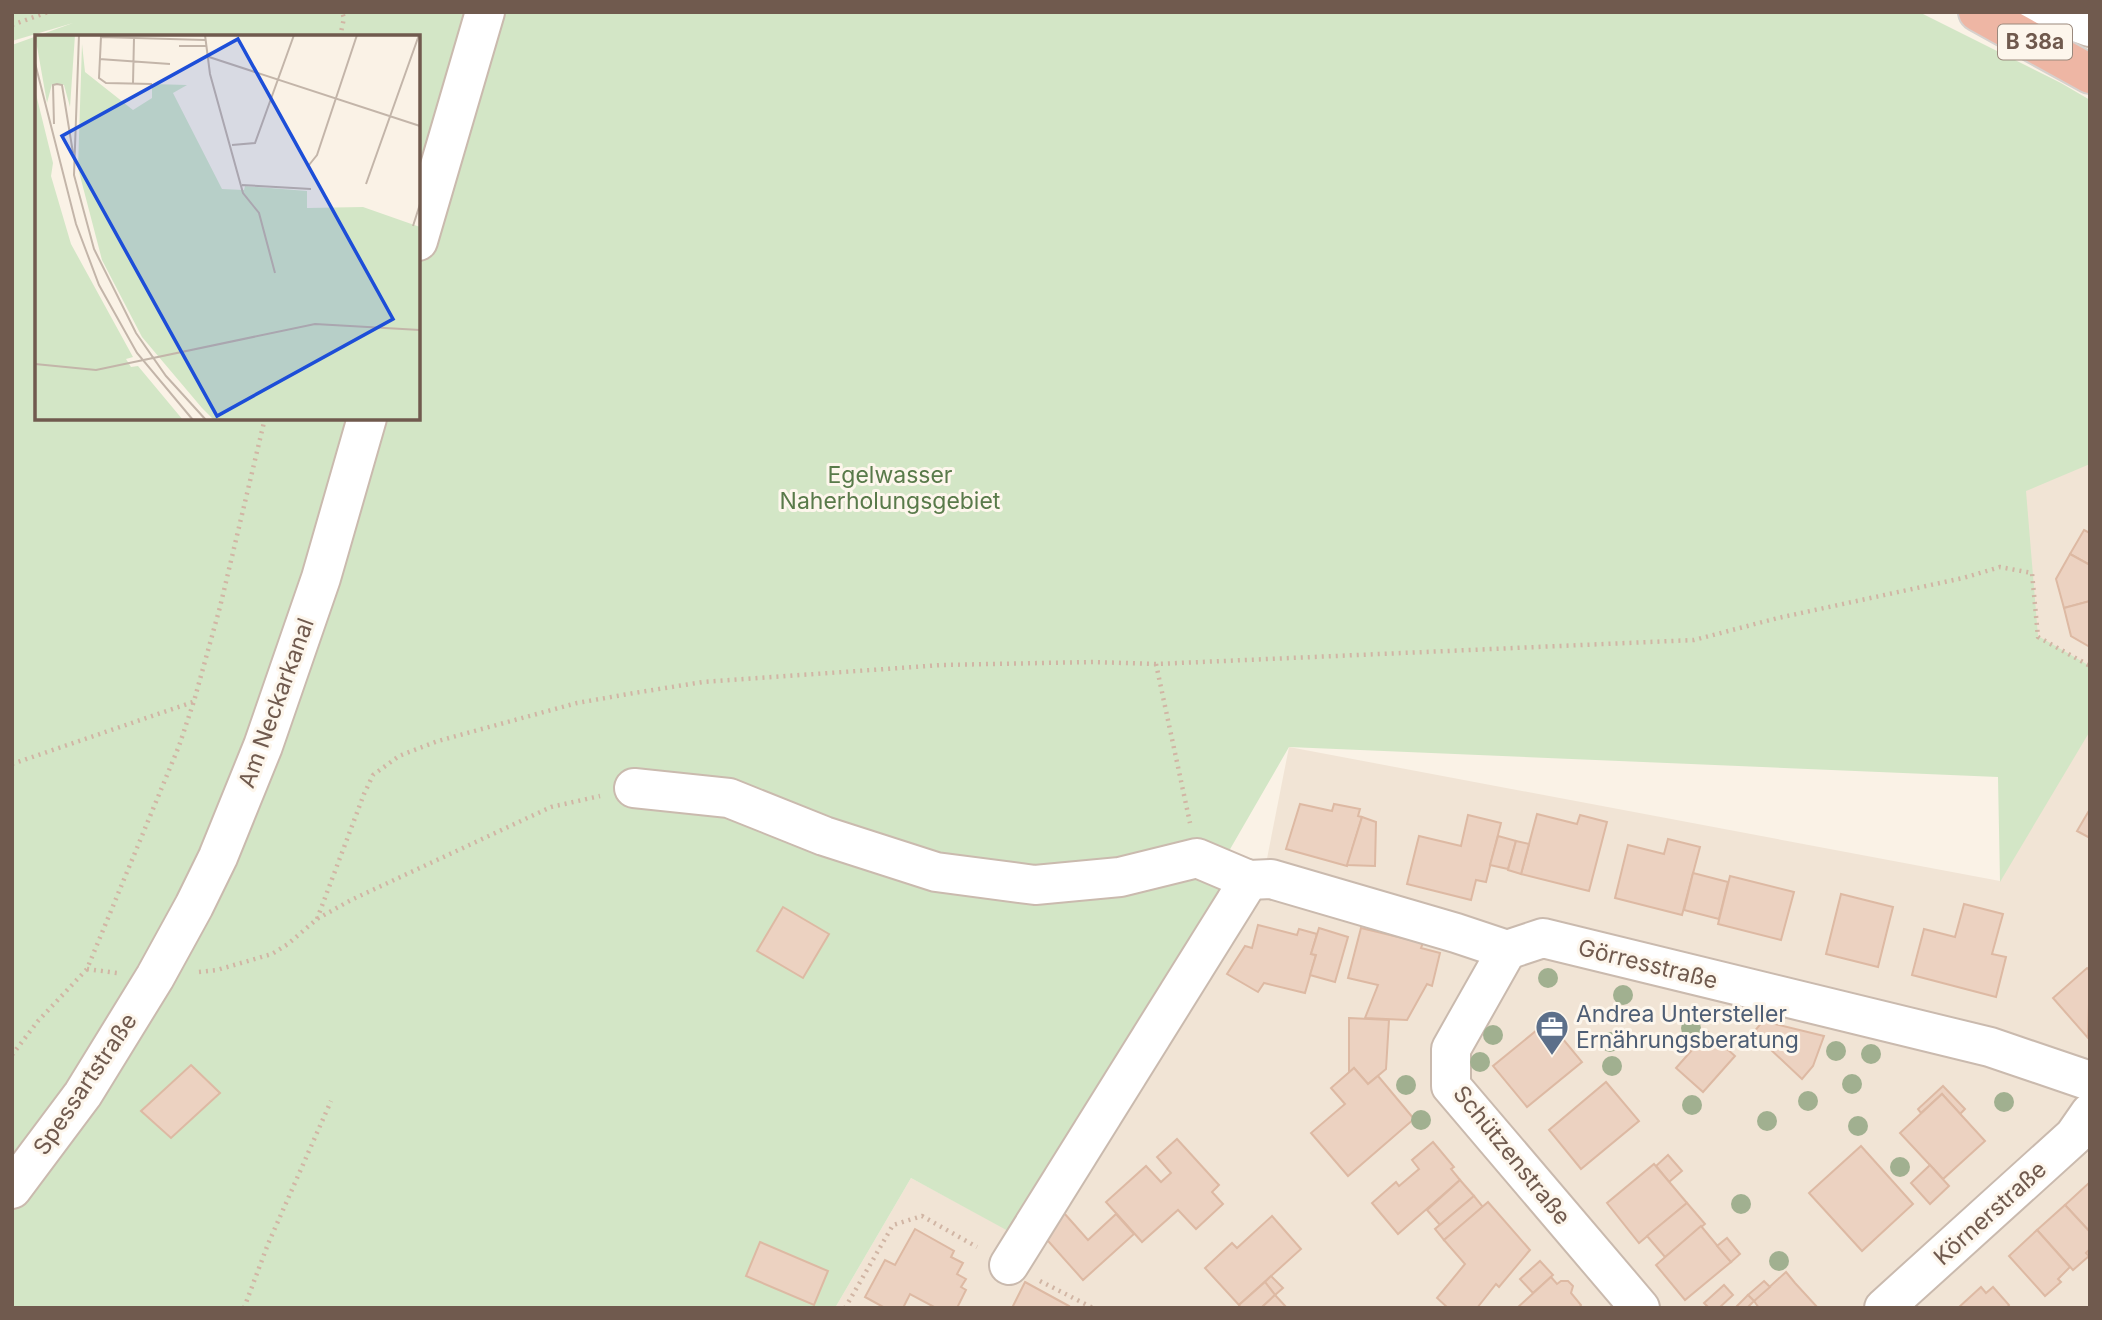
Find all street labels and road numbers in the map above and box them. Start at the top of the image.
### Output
road number: B 38a [1998,24,2072,60]
street label: Am Neckarkanal [232,614,320,792]
street label: Görresstraße [1575,933,1721,995]
street label: Spessartstraße [27,1008,143,1160]
street label: Schützenstraße [1447,1080,1577,1230]
street label: Körnerstraße [1928,1155,2052,1271]

